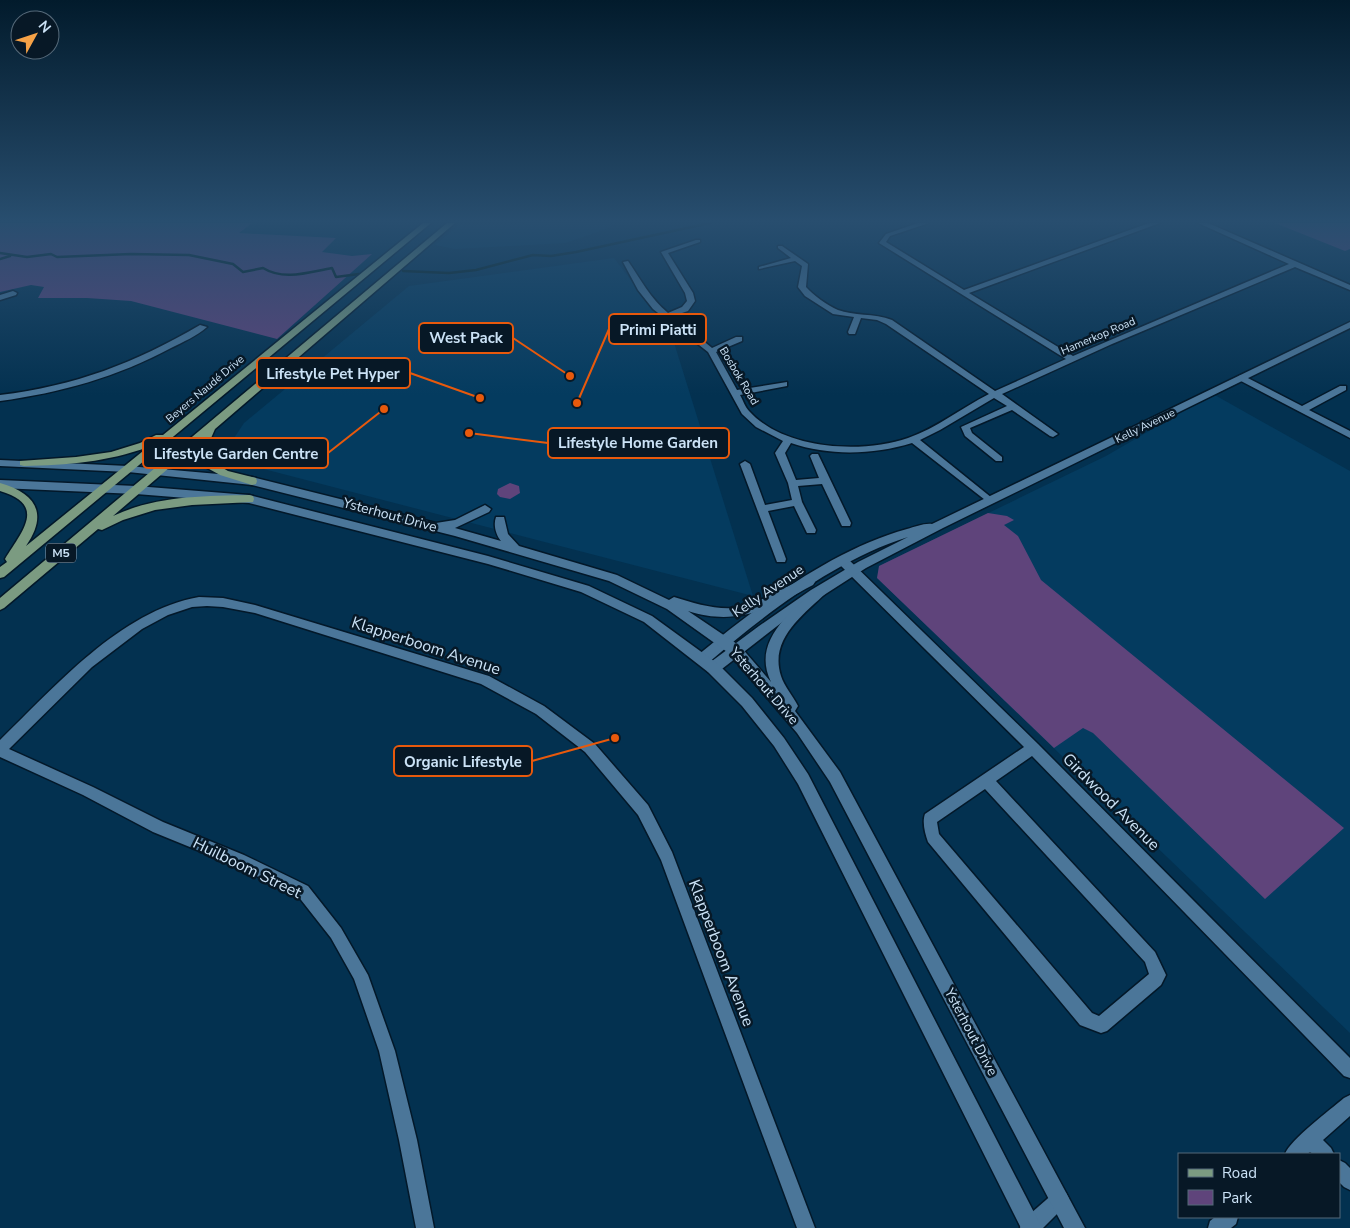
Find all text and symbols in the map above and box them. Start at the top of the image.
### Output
north arrow [10,10,60,60]
text: N [34,17,55,37]
callout: Primi Piatti [609,314,706,344]
street label: Hamerkop Road [1058,314,1138,358]
text: Primi Piatti [619,320,697,340]
callout: West Pack [419,323,513,353]
text: West Pack [429,328,504,348]
street label: Bosbok Road [716,344,762,408]
street label: Beyers Naudé Drive [163,352,247,426]
callout: Lifestyle Pet Hyper [257,358,410,388]
text: Lifestyle Pet Hyper [266,364,400,384]
street label: Kelly Avenue [1113,405,1178,447]
callout: Lifestyle Home Garden [548,428,729,458]
text: Lifestyle Home Garden [558,433,718,453]
callout: Lifestyle Garden Centre [143,438,328,468]
text: Lifestyle Garden Centre [154,444,318,464]
street label: Ysterhout Drive [340,493,439,537]
road number: M5 [46,544,76,562]
street label: Kelly Avenue [728,560,808,622]
street label: Klapperboom Avenue [349,612,503,680]
street label: Ysterhout Drive [725,643,803,729]
callout: Organic Lifestyle [394,746,532,776]
street label: Girdwood Avenue [1058,749,1164,855]
text: Organic Lifestyle [404,752,522,772]
street label: Huilboom Street [189,832,305,904]
street label: Klapperboom Avenue [683,876,759,1030]
street label: Ysterhout Drive [939,984,1002,1079]
legend [1178,1153,1340,1218]
text: Road [1222,1163,1257,1183]
text: Park [1222,1188,1252,1208]

